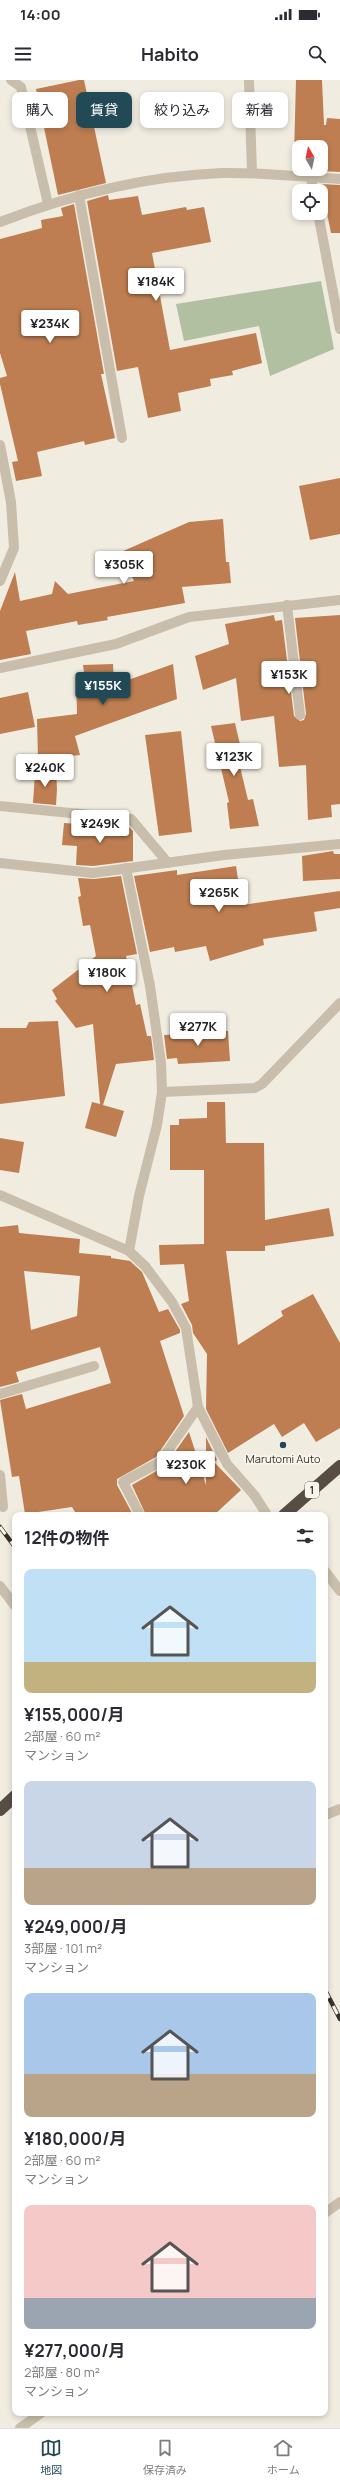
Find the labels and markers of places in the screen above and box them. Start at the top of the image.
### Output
pin: ¥184K [128,268,184,302]
pin: ¥234K [22,310,78,344]
pin: ¥305K [96,551,152,585]
pin: ¥153K [261,661,317,695]
pin: ¥155K [75,672,131,706]
pin: ¥123K [206,743,262,777]
pin: ¥240K [17,754,73,788]
pin: ¥249K [72,810,128,844]
pin: ¥265K [191,879,247,913]
pin: ¥180K [79,959,135,993]
pin: ¥277K [170,1013,226,1047]
marker: Marutomi Auto [278,1440,288,1450]
pin: ¥230K [158,1451,214,1485]
place label: Marutomi Auto [246,1451,321,1466]

